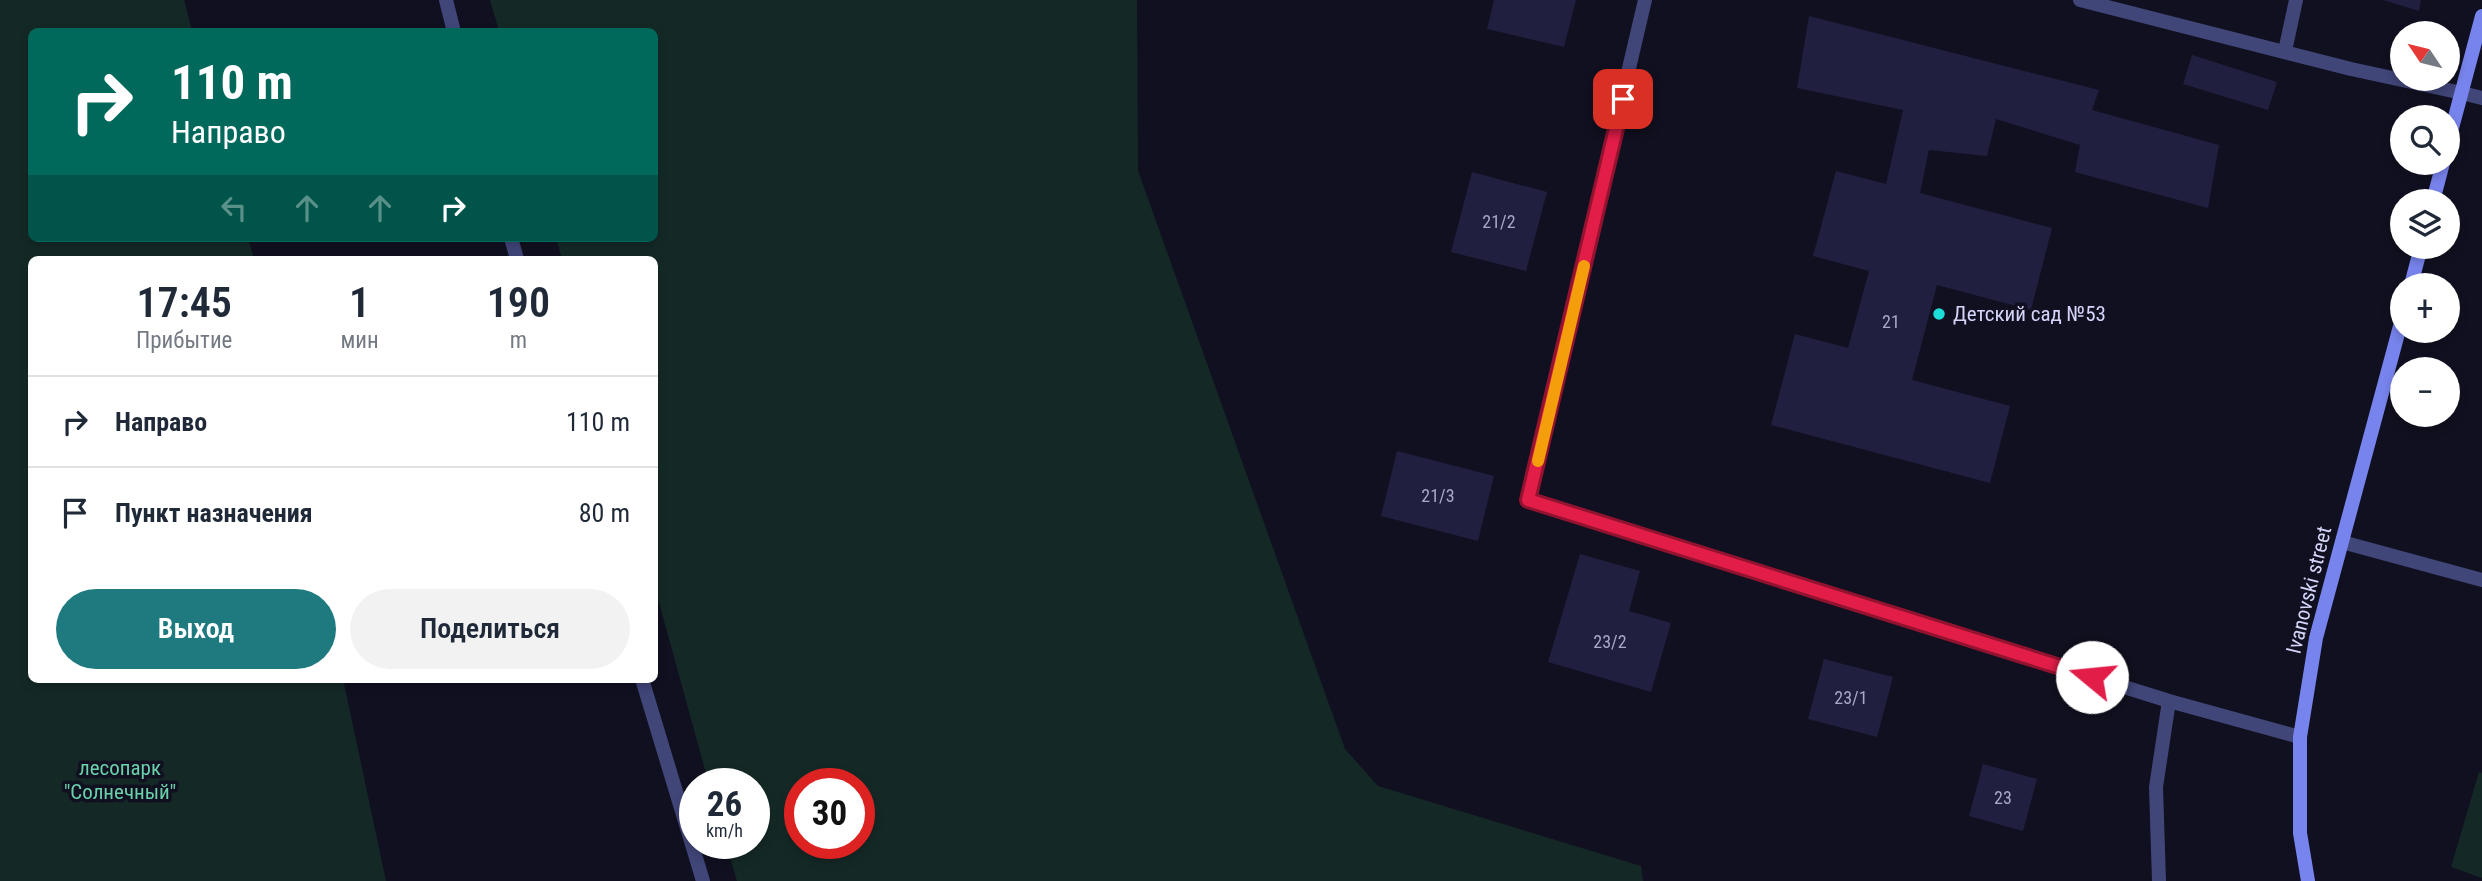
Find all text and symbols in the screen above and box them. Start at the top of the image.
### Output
north arrow [2390,21,2460,91]
map controls [2390,21,2460,427]
text: 110 m [171,54,293,111]
icon: right [56,56,147,147]
pin [1593,69,1653,129]
icon: arrive [1604,80,1642,118]
button: search [2390,105,2460,175]
text: Направо [171,113,286,151]
icon: left [215,189,253,227]
icon: ahead [288,189,326,227]
icon: ahead [361,189,399,227]
icon: right [434,189,472,227]
button: layers [2390,189,2460,259]
house number: 21/2 [1482,211,1516,232]
button: + [2390,273,2460,343]
text: 17:45 [136,278,232,327]
text: 1 [349,278,370,327]
text: 190 [487,278,550,327]
place label: Детский сад №53 [1953,302,2106,326]
marker: Детский сад №53 [1931,306,1947,322]
house number: 21 [1882,311,1900,332]
text: Прибытие [136,327,232,354]
text: мин [340,327,379,354]
text: m [510,327,527,354]
button: − [2390,357,2460,427]
icon: right [56,403,94,441]
text: Направо [115,407,207,437]
text: 110 m [566,407,630,437]
house number: 21/3 [1421,485,1455,506]
icon: arrive [56,494,94,532]
text: Пункт назначения [115,498,313,528]
text: 80 m [579,498,630,528]
street label: Ivanovski street [2282,524,2336,656]
button: Выход [56,589,336,669]
button: Поделиться [350,589,630,669]
house number: 23/2 [1593,631,1627,652]
position arrow [2055,640,2129,714]
house number: 23/1 [1834,687,1868,708]
park label: лесопарк "Солнечный" [64,756,176,804]
speed limit sign: 30 [784,768,875,859]
text: 26 [707,784,742,825]
house number: 23 [1994,787,2012,808]
text: km/h [706,820,743,841]

